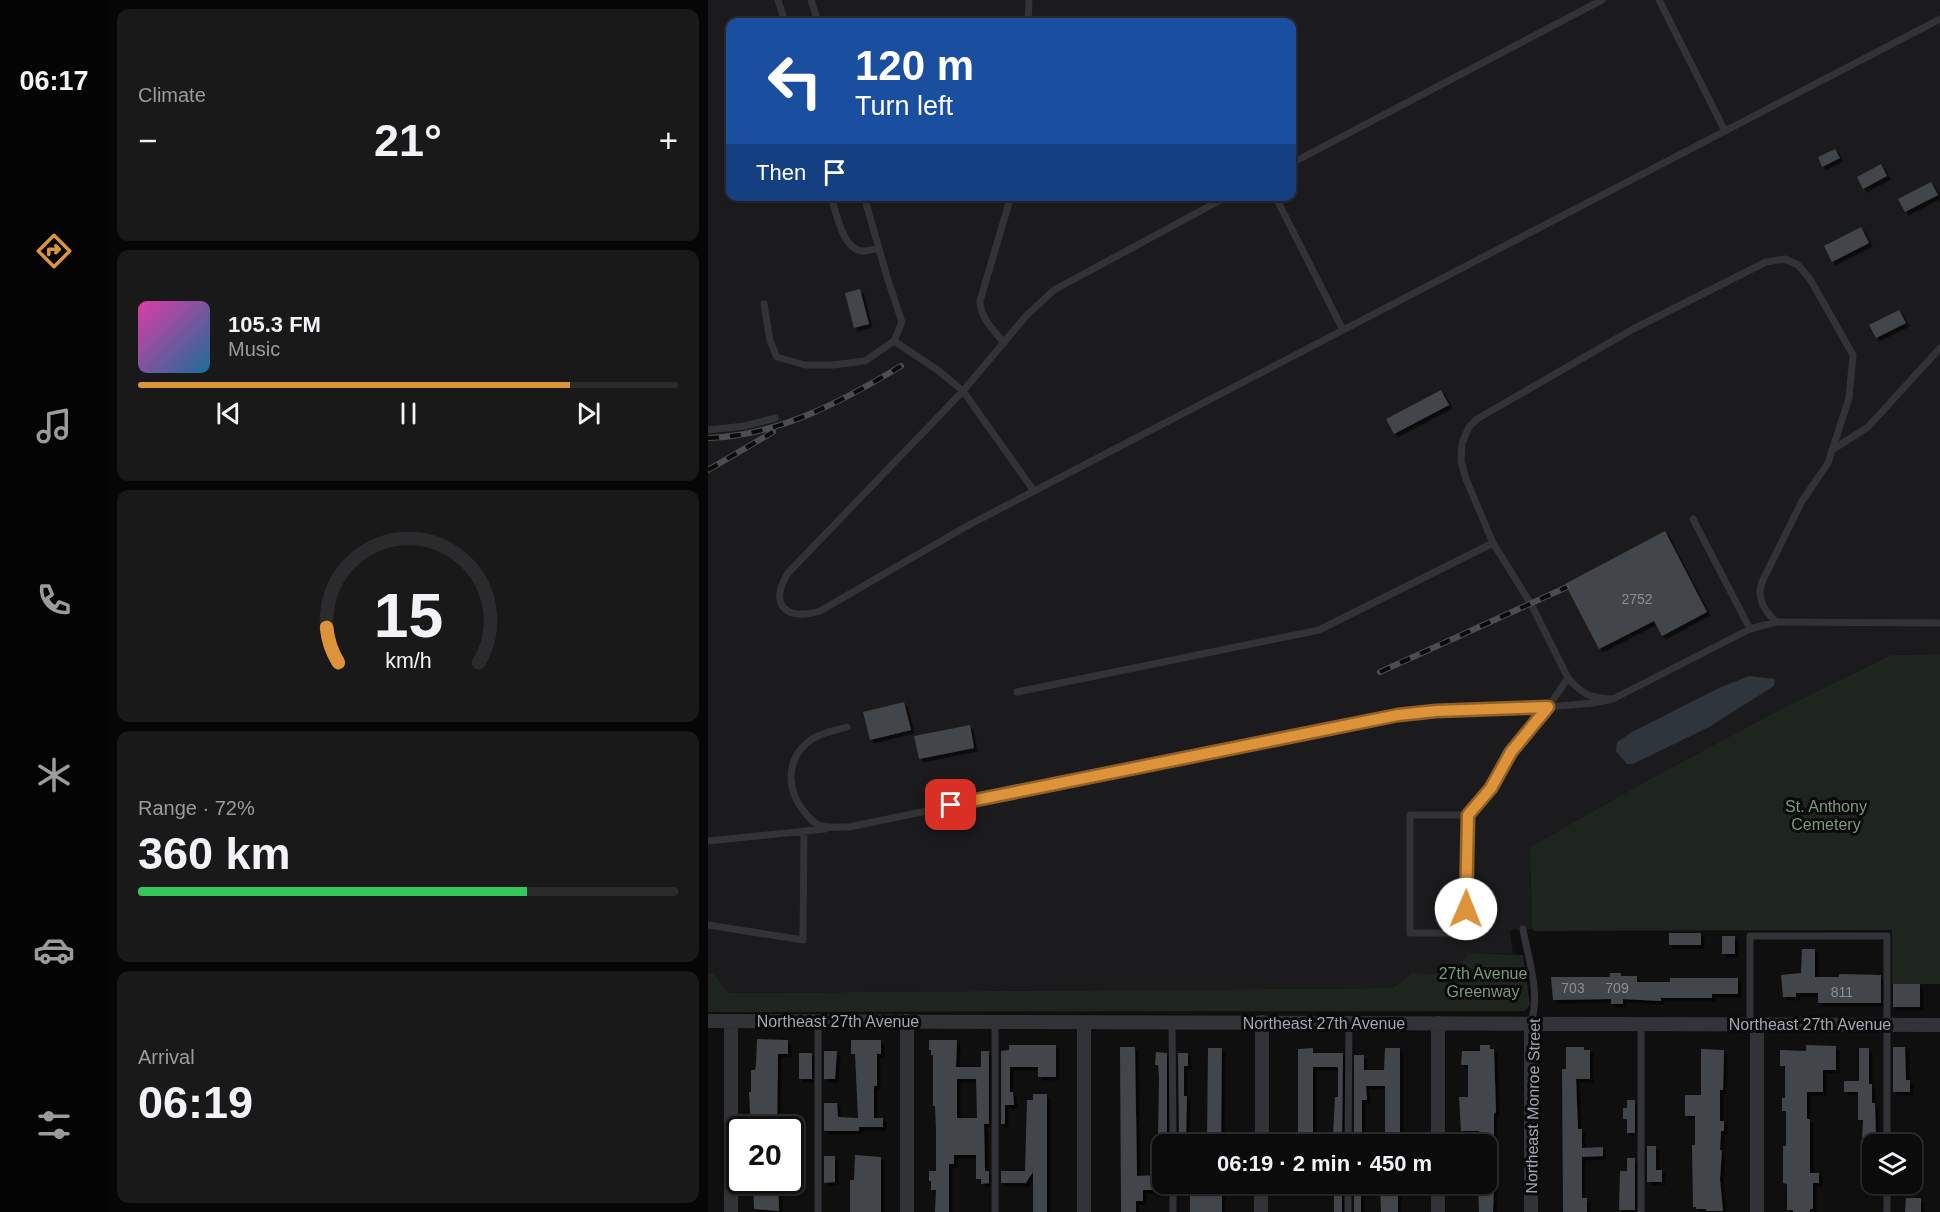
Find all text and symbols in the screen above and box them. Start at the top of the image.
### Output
icon: left [756,42,834,120]
text: 120 m [855,42,974,89]
text: 06:17 [19,66,89,96]
text: Climate [138,84,206,106]
text: Turn left [855,91,953,121]
text: 21° [374,115,442,166]
text: − [138,122,157,159]
text: + [659,122,678,159]
icon: arrive [818,156,851,189]
text: Then [756,160,806,185]
icon: directions [33,230,75,272]
text: 105.3 FM [228,312,321,337]
text: Music [228,338,280,360]
icon: previous [212,397,245,430]
icon: pause [392,397,425,430]
icon: next [572,397,605,430]
icon: music [33,405,75,447]
icon: phone [33,579,75,621]
text: 15 [373,581,443,650]
house number: 2752 [1621,591,1653,607]
text: km/h [385,649,431,673]
icon: climate [33,754,75,796]
pin [925,779,976,830]
icon: arrive [934,788,967,821]
text: Range · 72% [138,797,255,819]
park label: St. Anthony Cemetery [1785,798,1867,833]
text: 360 km [138,828,291,879]
position arrow [1434,877,1498,941]
icon: car [33,929,75,971]
park label: 27th Avenue Greenway [1439,965,1527,1000]
house number: 703 [1561,980,1585,996]
house number: 709 [1605,980,1629,996]
house number: 811 [1831,984,1853,1000]
street label: Northeast 27th Avenue [757,1013,919,1030]
street label: Northeast 27th Avenue [1243,1015,1405,1032]
street label: Northeast 27th Avenue [1729,1016,1891,1033]
street label: Northeast Monroe Street [1523,1018,1543,1194]
text: Arrival [138,1046,195,1068]
text: 06:19 [138,1077,253,1128]
icon: filters [33,1104,75,1146]
speed limit sign: 20 [726,1116,804,1194]
map controls [1862,1134,1922,1194]
button: layers [1862,1134,1922,1194]
text: 06:19 · 2 min · 450 m [1217,1151,1432,1176]

